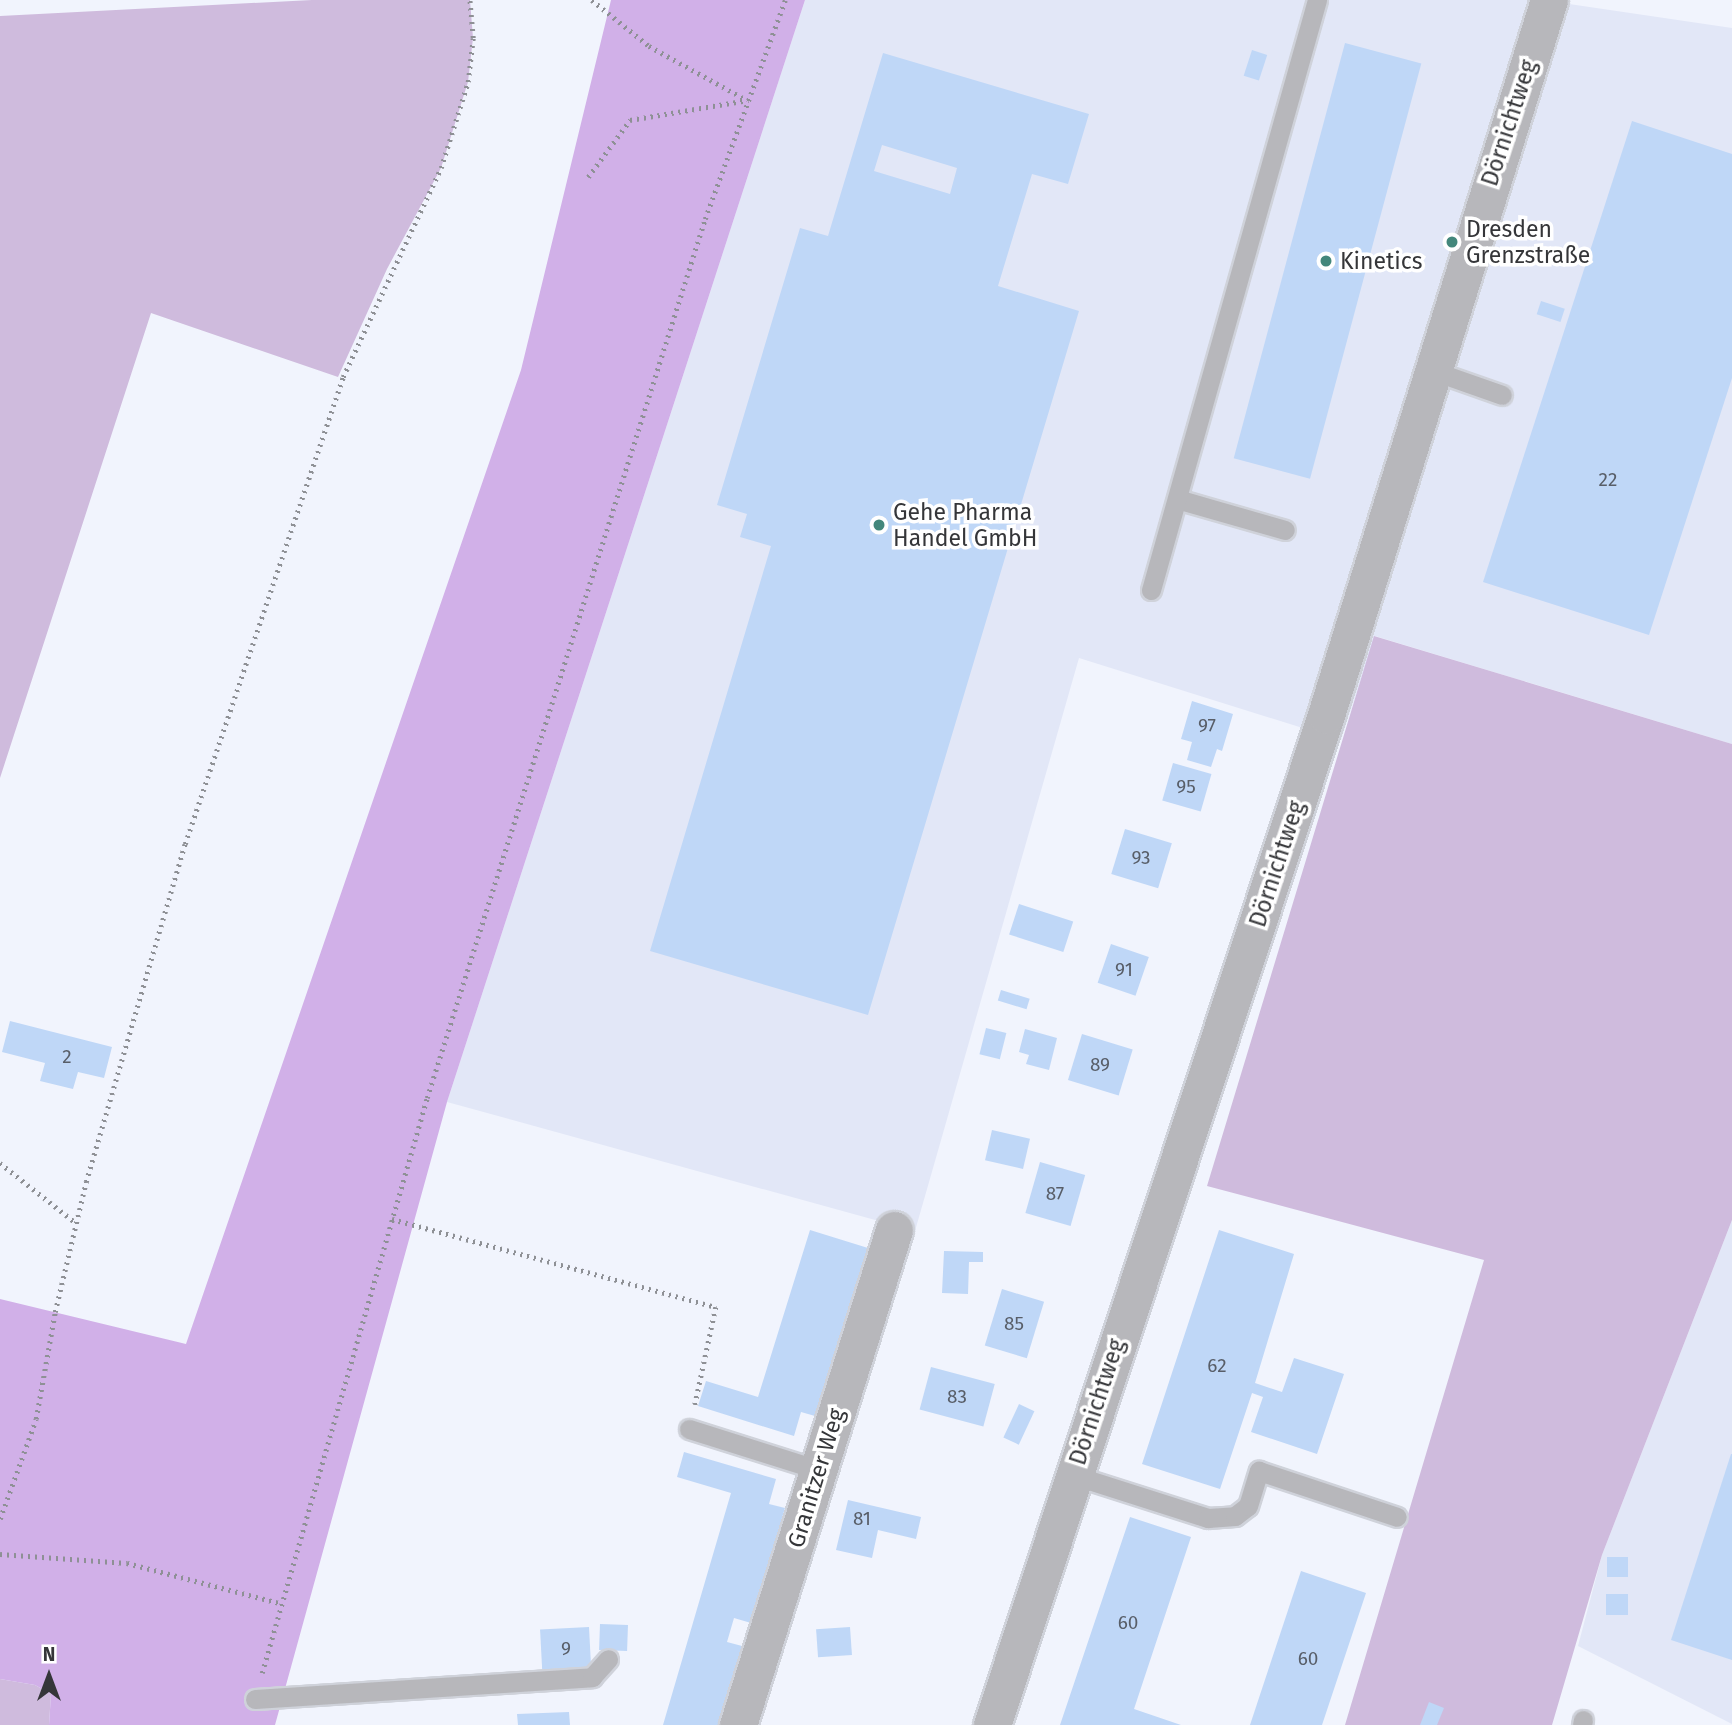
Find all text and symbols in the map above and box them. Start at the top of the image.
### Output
street label: Dörnichtweg [1476,57,1542,189]
place label: Dresden Grenzstraße [1466,215,1590,269]
marker: Dresden Grenzstraße [1444,234,1460,250]
place label: Kinetics [1340,247,1423,275]
marker: Kinetics [1318,253,1334,269]
house number: 22 [1599,469,1617,491]
place label: Gehe Pharma Handel GmbH [893,498,1037,552]
marker: Gehe Pharma Handel GmbH [871,517,887,533]
house number: 97 [1198,715,1216,737]
house number: 95 [1176,776,1196,798]
street label: Dörnichtweg [1244,798,1310,930]
house number: 93 [1131,847,1151,869]
house number: 91 [1115,959,1133,981]
house number: 2 [62,1046,72,1068]
house number: 89 [1090,1054,1110,1076]
house number: 87 [1046,1183,1064,1205]
house number: 85 [1004,1313,1024,1335]
street label: Dörnichtweg [1064,1336,1130,1468]
house number: 62 [1207,1355,1227,1377]
house number: 83 [947,1386,967,1408]
street label: Granitzer Weg [782,1405,850,1551]
house number: 81 [853,1508,871,1530]
house number: 60 [1118,1612,1138,1634]
house number: 9 [561,1638,571,1660]
north arrow [14,1641,84,1711]
text: N [43,1643,55,1666]
house number: 60 [1298,1648,1318,1670]

